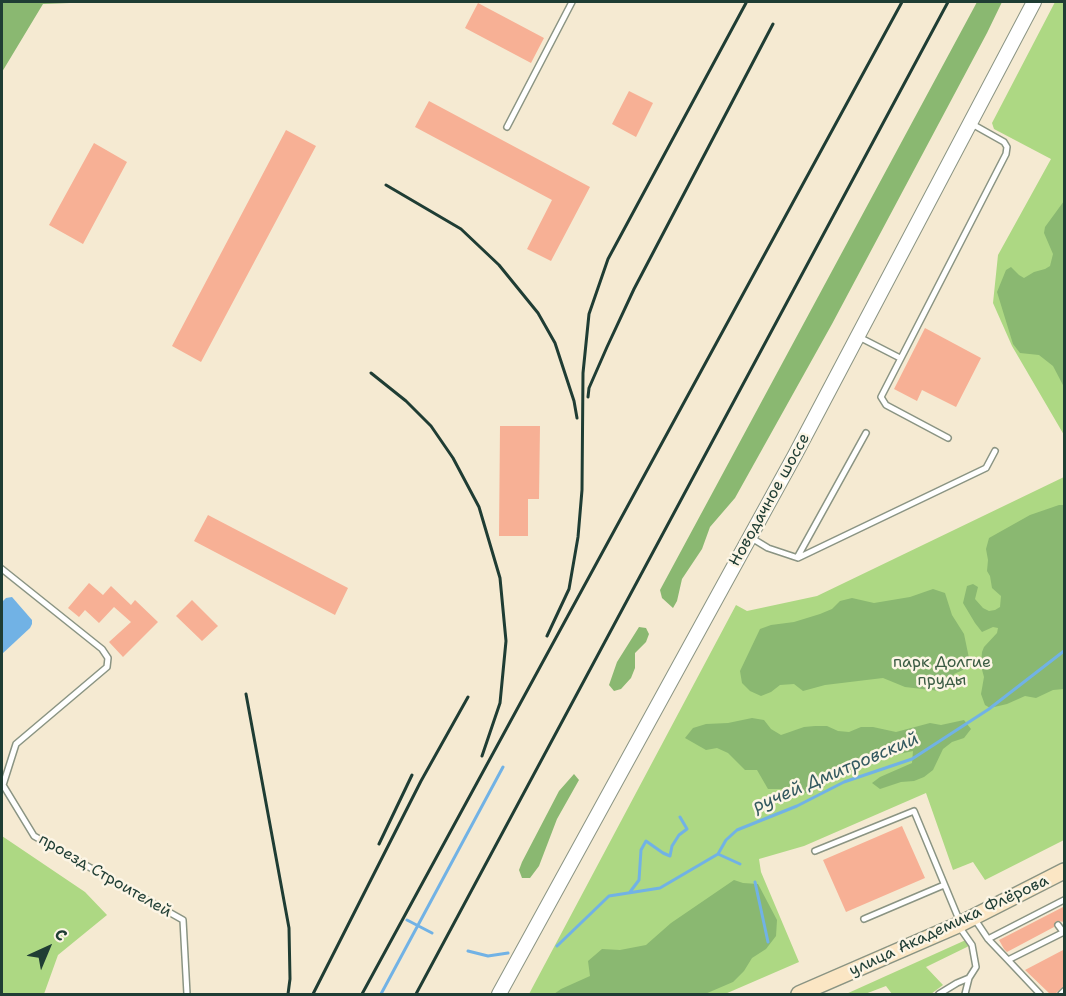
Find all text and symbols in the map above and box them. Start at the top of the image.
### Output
street label: Новодачное шоссе [726,430,814,570]
park label: парк Долгие пруды [893,653,991,691]
water label: ручей Дмитровский [750,728,922,818]
street label: проезд Строителей [35,830,175,922]
street label: улица Академика Флёрова [846,871,1052,981]
north arrow [18,918,78,978]
text: С [50,924,72,946]

